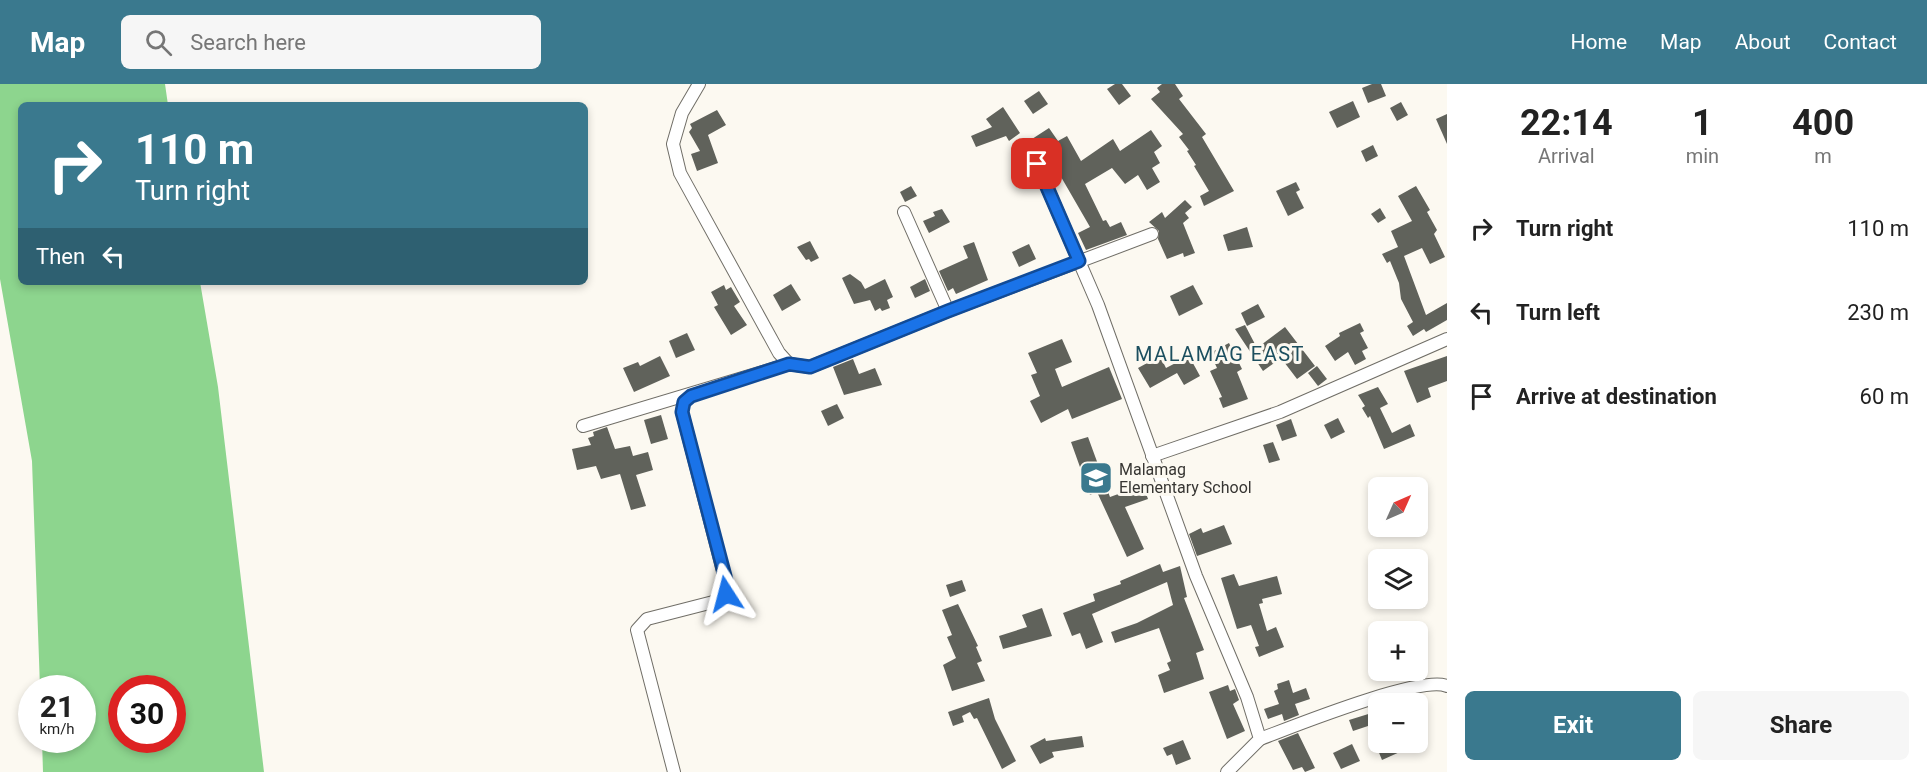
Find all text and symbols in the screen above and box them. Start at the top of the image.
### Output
search box [121,15,541,69]
text: Map [30,26,85,59]
icon: search [142,26,175,59]
text: Search here [190,30,306,55]
text: Home [1571,30,1627,54]
text: Map [1660,30,1702,54]
text: About [1735,30,1791,54]
text: Contact [1824,30,1897,54]
text: 22:14 [1520,102,1613,144]
text: 1 [1692,102,1713,144]
text: 400 [1792,102,1854,144]
text: 110 m [135,125,254,174]
icon: right [36,126,114,204]
pin [1011,138,1062,189]
text: Arrival [1538,144,1595,168]
text: min [1686,144,1719,168]
text: m [1814,144,1832,168]
icon: arrive [1020,147,1053,180]
text: Turn right [135,175,250,207]
icon: right [1465,212,1498,245]
text: Turn right [1516,216,1613,241]
text: 110 m [1847,216,1909,241]
icon: left [97,240,130,273]
text: Then [36,244,85,269]
icon: left [1465,296,1498,329]
text: Turn left [1516,300,1600,325]
text: 230 m [1847,300,1909,325]
district label: MALAMAG EAST [1135,342,1305,366]
icon: arrive [1465,380,1498,413]
text: Arrive at destination [1516,384,1717,409]
text: 60 m [1860,384,1909,409]
school or university icon: Malamag Elementary School [1078,460,1114,496]
place label: Malamag Elementary School [1119,460,1252,497]
north arrow [1368,477,1428,537]
map controls [1368,477,1428,753]
button: layers [1368,549,1428,609]
position arrow [694,562,758,626]
button: + [1368,621,1428,681]
speed limit sign: 30 [108,675,186,753]
text: 21 [40,689,74,724]
button: Exit [1465,691,1681,760]
button: Share [1693,691,1909,760]
button: − [1368,693,1428,753]
text: km/h [39,720,75,738]

